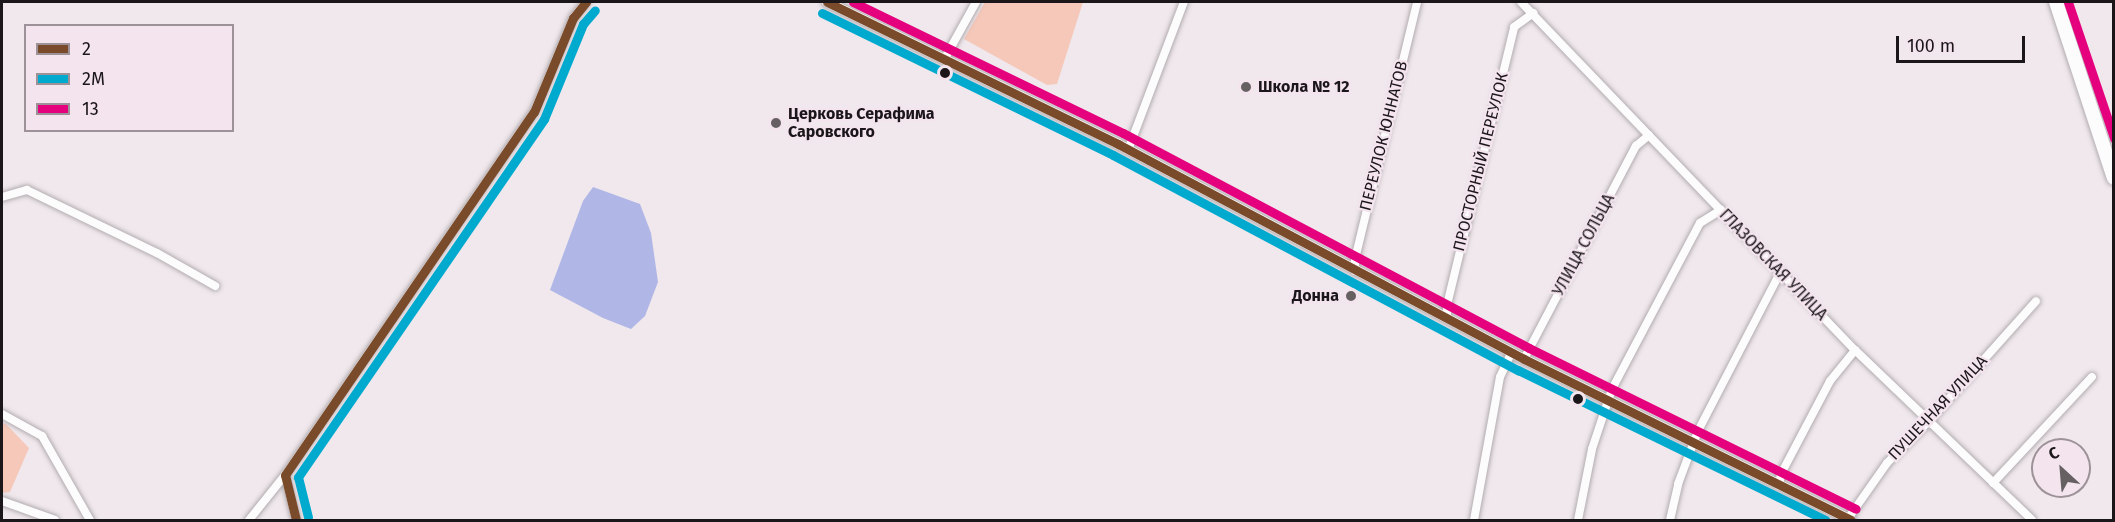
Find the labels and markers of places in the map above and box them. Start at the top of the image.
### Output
unlabelled marker [939,67,951,79]
place label: Школа № 12 [1258,77,1350,97]
marker: Школа № 12 [1239,80,1253,94]
place label: Церковь Серафима Саровского [788,104,935,142]
marker: Церковь Серафима Саровского [769,116,783,130]
place label: Донна [1292,286,1339,306]
marker: Донна [1344,289,1358,303]
unlabelled marker [1572,393,1584,405]

